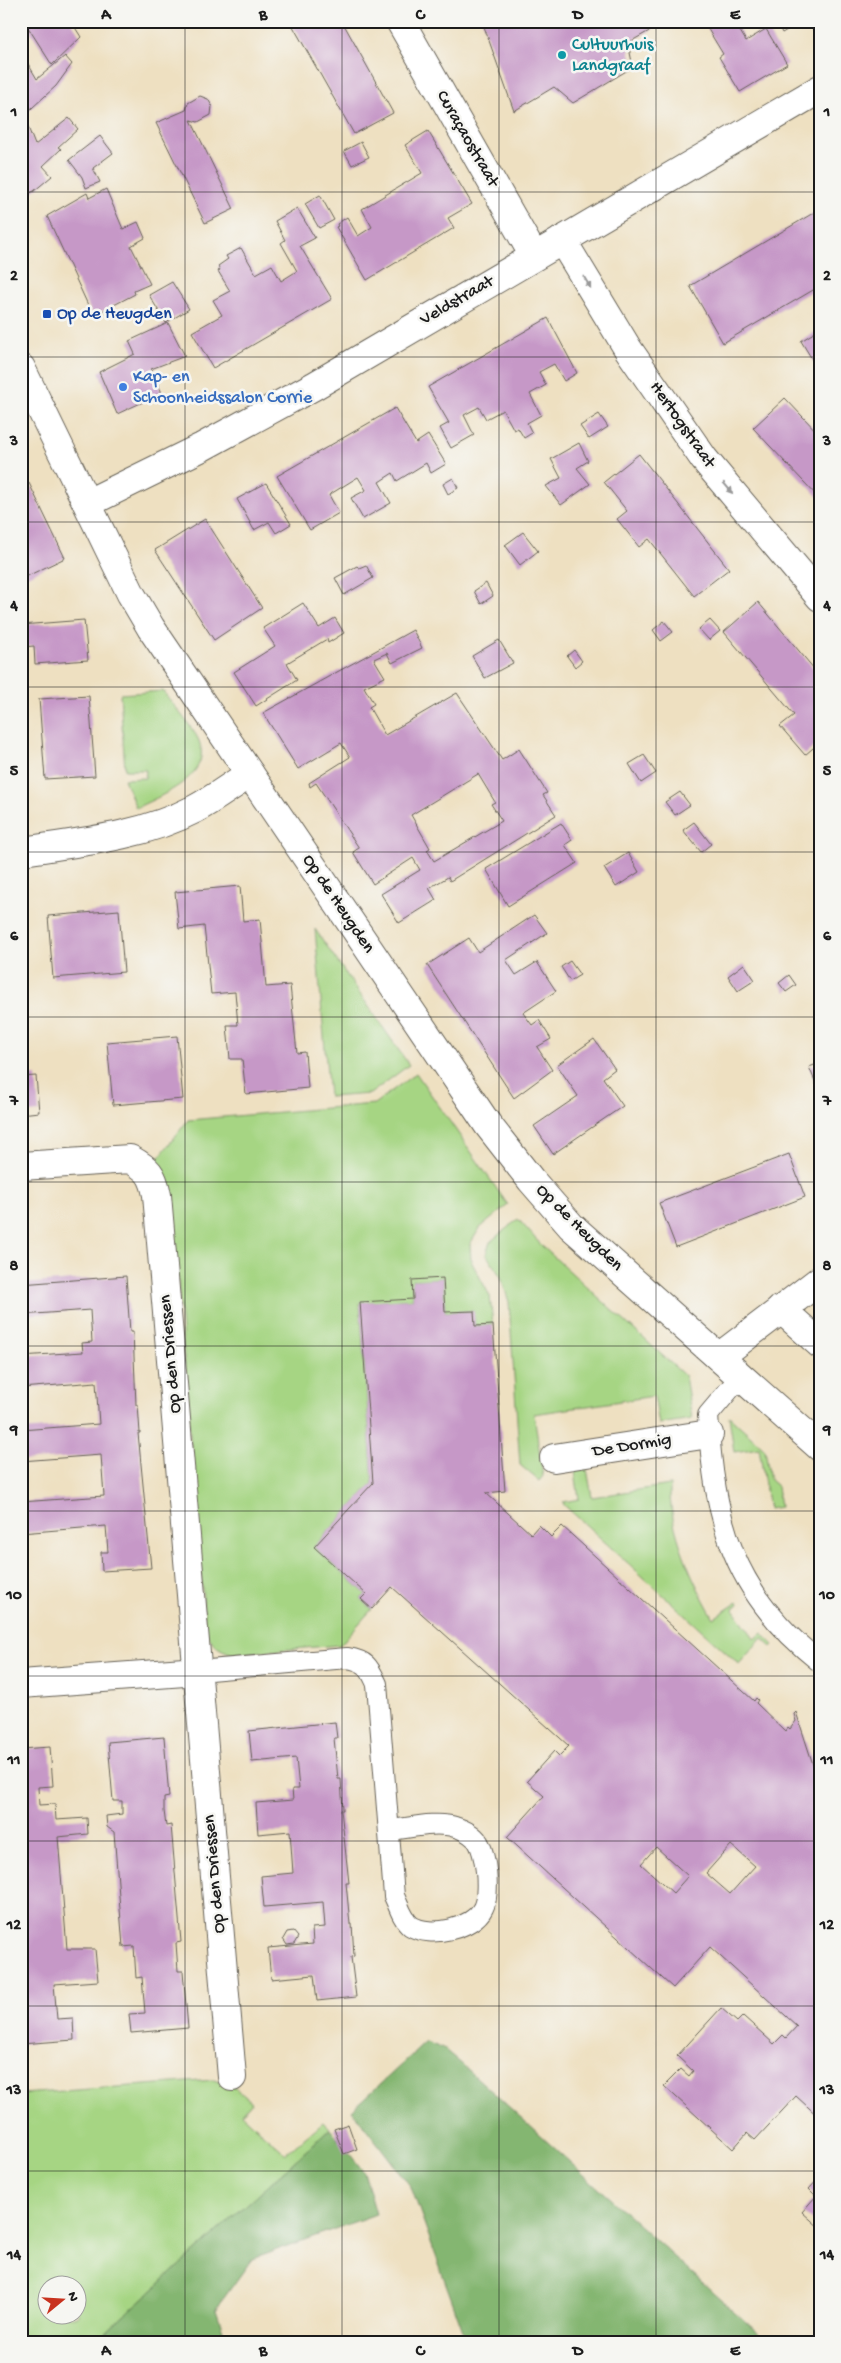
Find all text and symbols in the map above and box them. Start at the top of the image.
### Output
text: A [100,7,112,26]
text: B [258,7,268,26]
text: C [415,7,426,26]
text: D [571,7,584,26]
text: E [730,7,741,26]
place label: Cultuurhuis Landgraaf [572,35,655,77]
marker: Cultuurhuis Landgraaf [556,49,568,61]
street label: Curaçaostraat [431,87,504,192]
text: 1 [10,104,17,123]
text: 1 [823,104,830,123]
text: 2 [10,268,18,287]
text: 2 [823,268,831,287]
street label: Veldstraat [416,271,499,331]
one-way arrow [583,275,592,288]
place label: Op de Heugden [57,304,172,325]
marker: Op de Heugden [41,308,53,320]
place label: Kap- en Schoonheidssalon Corrie [133,367,313,409]
street label: Hertogstraat [645,378,720,474]
marker: Kap- en Schoonheidssalon Corrie [117,381,129,393]
text: 3 [9,433,18,452]
text: 3 [822,433,831,452]
one-way arrow [722,481,733,494]
text: 4 [9,598,18,617]
text: 4 [822,598,831,617]
text: 5 [10,763,19,782]
text: 5 [823,763,832,782]
street label: Op de Heugden [297,851,379,958]
text: 6 [10,928,19,947]
text: 6 [823,928,832,947]
text: 7 [9,1093,19,1112]
text: 7 [822,1093,832,1112]
street label: Op de Heugden [531,1180,627,1276]
text: 8 [10,1258,19,1277]
text: 8 [823,1258,832,1277]
street label: Op den Driessen [155,1293,187,1414]
text: 9 [9,1422,18,1441]
text: 9 [822,1422,831,1441]
street label: De Dormig [590,1429,673,1463]
text: 10 [5,1587,22,1606]
text: 10 [818,1587,835,1606]
text: 11 [7,1752,20,1771]
text: 11 [820,1752,833,1771]
street label: Op den Driessen [199,1813,231,1934]
text: 12 [6,1917,21,1936]
text: 12 [819,1917,834,1936]
text: 13 [6,2082,21,2101]
text: 13 [819,2082,834,2101]
text: 14 [6,2247,21,2266]
text: 14 [819,2247,834,2266]
north arrow [38,2276,88,2326]
text: N [62,2290,81,2304]
text: A [100,2343,112,2362]
text: B [258,2343,268,2362]
text: C [415,2343,426,2362]
text: D [571,2343,584,2362]
text: E [730,2343,741,2362]

